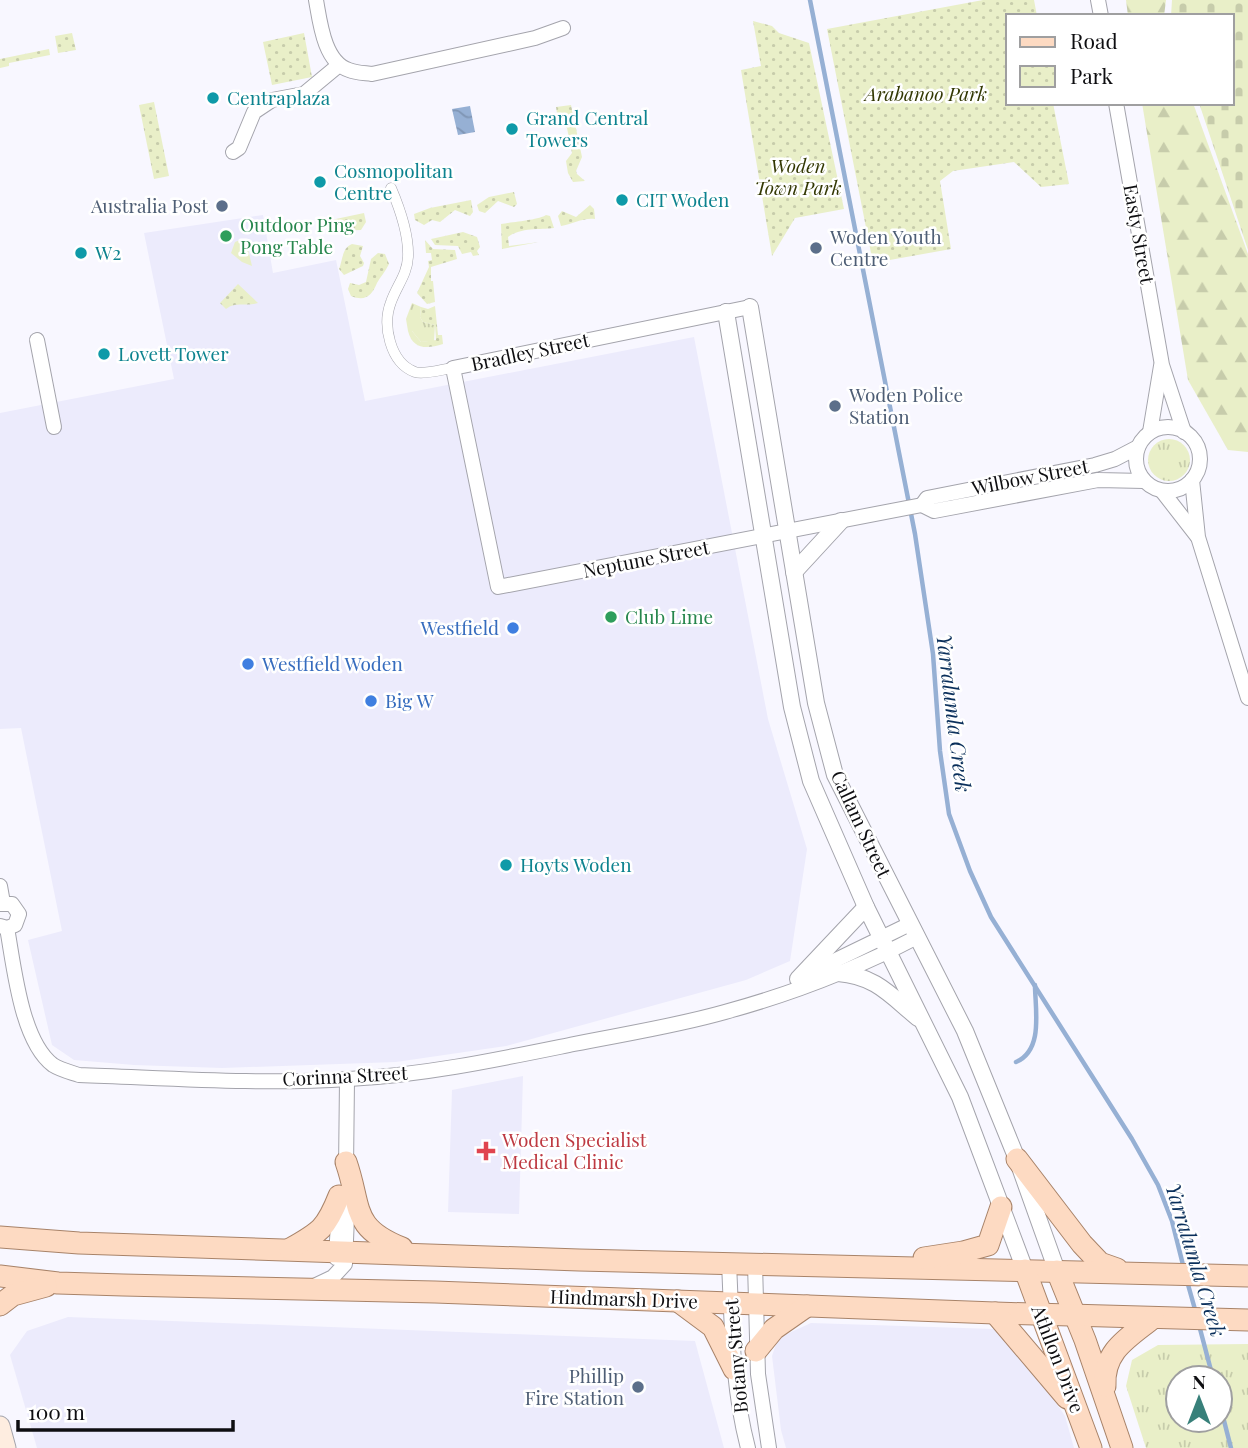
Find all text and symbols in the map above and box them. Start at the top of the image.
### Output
legend [1006,14,1234,105]
text: Road [1070,26,1118,54]
text: Park [1070,61,1114,89]
park label: Arabanoo Park [863,80,987,106]
place label: Centraplaza [227,84,331,110]
marker: Centraplaza [205,90,221,106]
place label: Grand Central Towers [526,104,649,152]
marker: Grand Central Towers [504,121,520,137]
park label: Woden Town Park [754,152,842,200]
place label: Cosmopolitan Centre [334,157,454,205]
marker: Cosmopolitan Centre [312,174,328,190]
street label: Easty Street [1118,182,1162,286]
place label: CIT Woden [636,186,730,212]
place label: Australia Post [90,192,208,218]
marker: CIT Woden [614,192,630,208]
marker: Australia Post [214,198,230,214]
place label: Outdoor Ping Pong Table [240,211,354,259]
place label: Woden Youth Centre [829,223,942,271]
marker: Outdoor Ping Pong Table [218,228,234,244]
place label: W2 [94,239,121,265]
marker: Woden Youth Centre [808,240,824,256]
marker: W2 [73,245,89,261]
street label: Bradley Street [468,326,592,376]
place label: Lovett Tower [118,340,229,366]
marker: Lovett Tower [96,346,112,362]
place label: Woden Police Station [848,381,963,429]
marker: Woden Police Station [827,398,843,414]
street label: Wilbow Street [968,452,1091,500]
street label: Neptune Street [580,533,711,583]
place label: Club Lime [625,603,713,629]
marker: Club Lime [603,609,619,625]
place label: Westfield [420,614,499,640]
marker: Westfield [505,620,521,636]
water label: Yarralumla Creek [931,632,979,794]
place label: Westfield Woden [261,650,403,676]
marker: Westfield Woden [240,656,256,672]
place label: Big W [385,687,434,713]
marker: Big W [363,693,379,709]
street label: Callam Street [826,766,898,882]
place label: Hoyts Woden [520,851,632,877]
marker: Hoyts Woden [498,857,514,873]
street label: Corinna Street [282,1059,408,1091]
place label: Woden Specialist Medical Clinic [501,1126,647,1174]
marker: Woden Specialist Medical Clinic [476,1141,496,1161]
water label: Yarralumla Creek [1160,1179,1234,1340]
street label: Hindmarsh Drive [550,1282,698,1314]
street label: Botany Street [717,1298,753,1414]
street label: Athllon Drive [1026,1300,1091,1416]
place label: Phillip Fire Station [525,1362,625,1410]
north arrow [1164,1364,1234,1434]
text: N [1192,1368,1206,1394]
marker: Phillip Fire Station [630,1379,646,1395]
scale bar [18,1388,233,1432]
text: 100 m [28,1397,85,1425]

